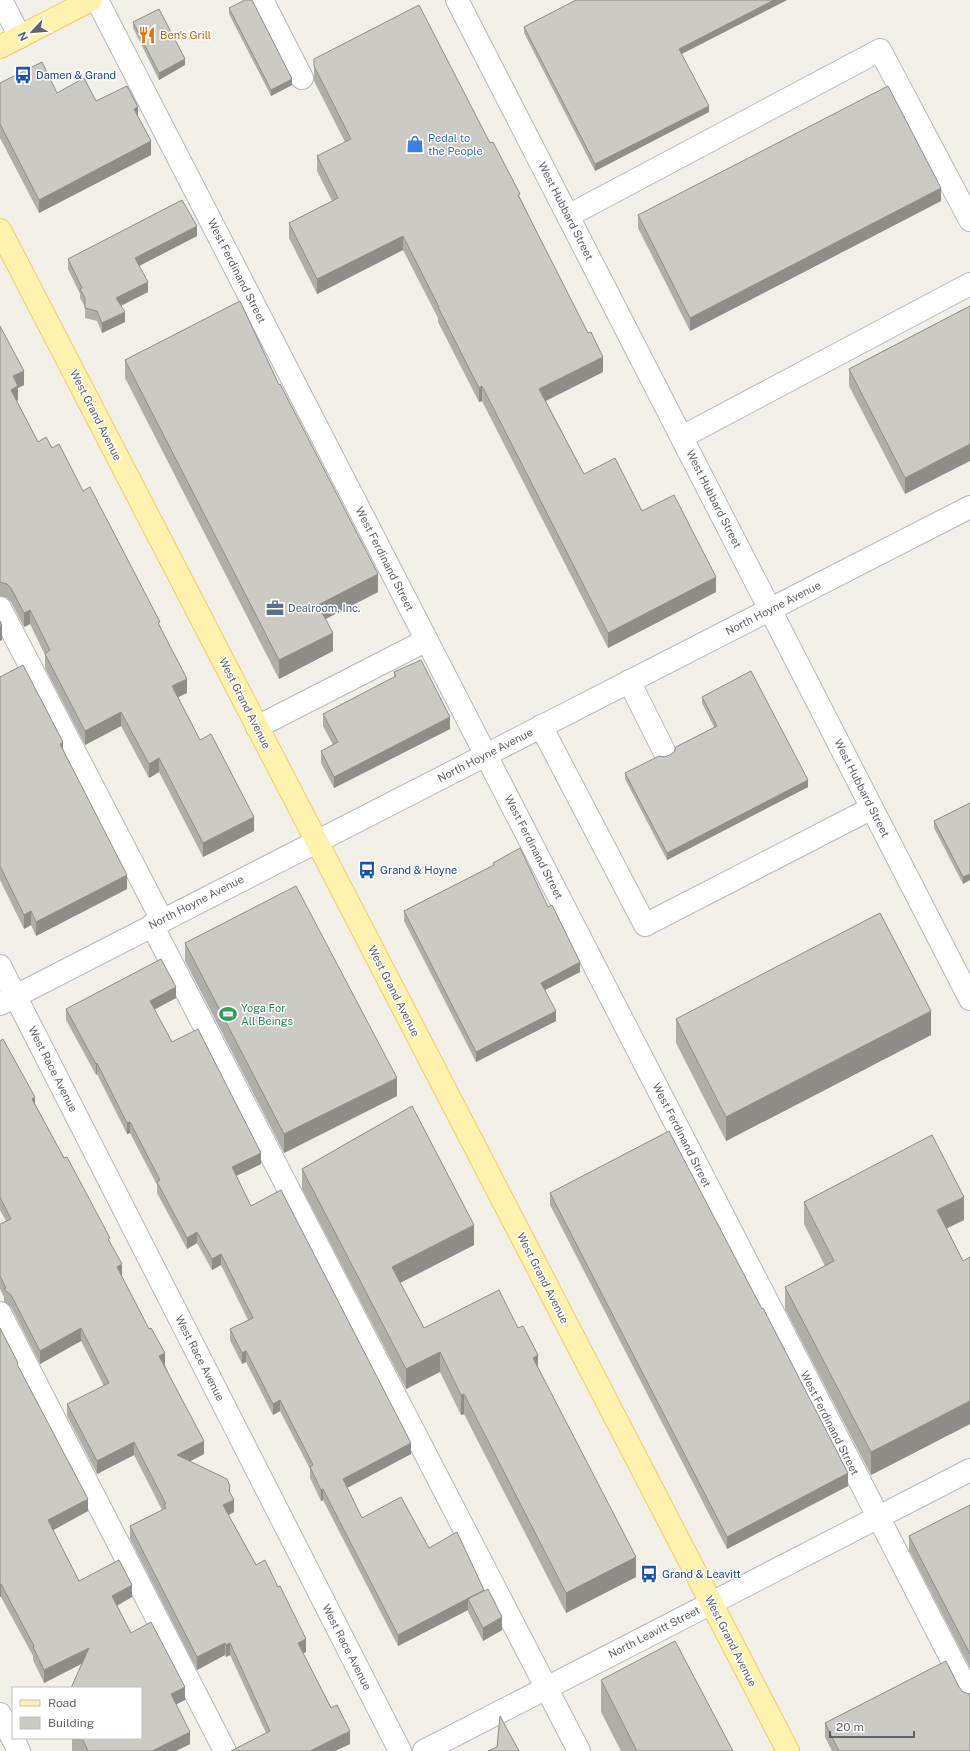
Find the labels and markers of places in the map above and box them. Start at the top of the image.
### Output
restaurant icon: Ben's Grill [137,25,157,45]
place label: Ben's Grill [160,29,211,41]
bus stop icon: Damen & Grand [13,65,33,85]
place label: Damen & Grand [36,69,116,81]
place label: Pedal to the People [428,132,483,157]
shop icon: Pedal to the People [405,134,425,154]
office icon: Dealroom, Inc. [265,598,285,618]
place label: Dealroom, Inc. [288,602,361,614]
bus stop icon: Grand & Hoyne [357,860,377,880]
place label: Grand & Hoyne [380,864,457,876]
place label: Yoga For All Beings [241,1002,293,1027]
sports icon: Yoga For All Beings [218,1004,238,1024]
bus stop icon: Grand & Leavitt [639,1564,659,1584]
place label: Grand & Leavitt [662,1568,741,1580]

